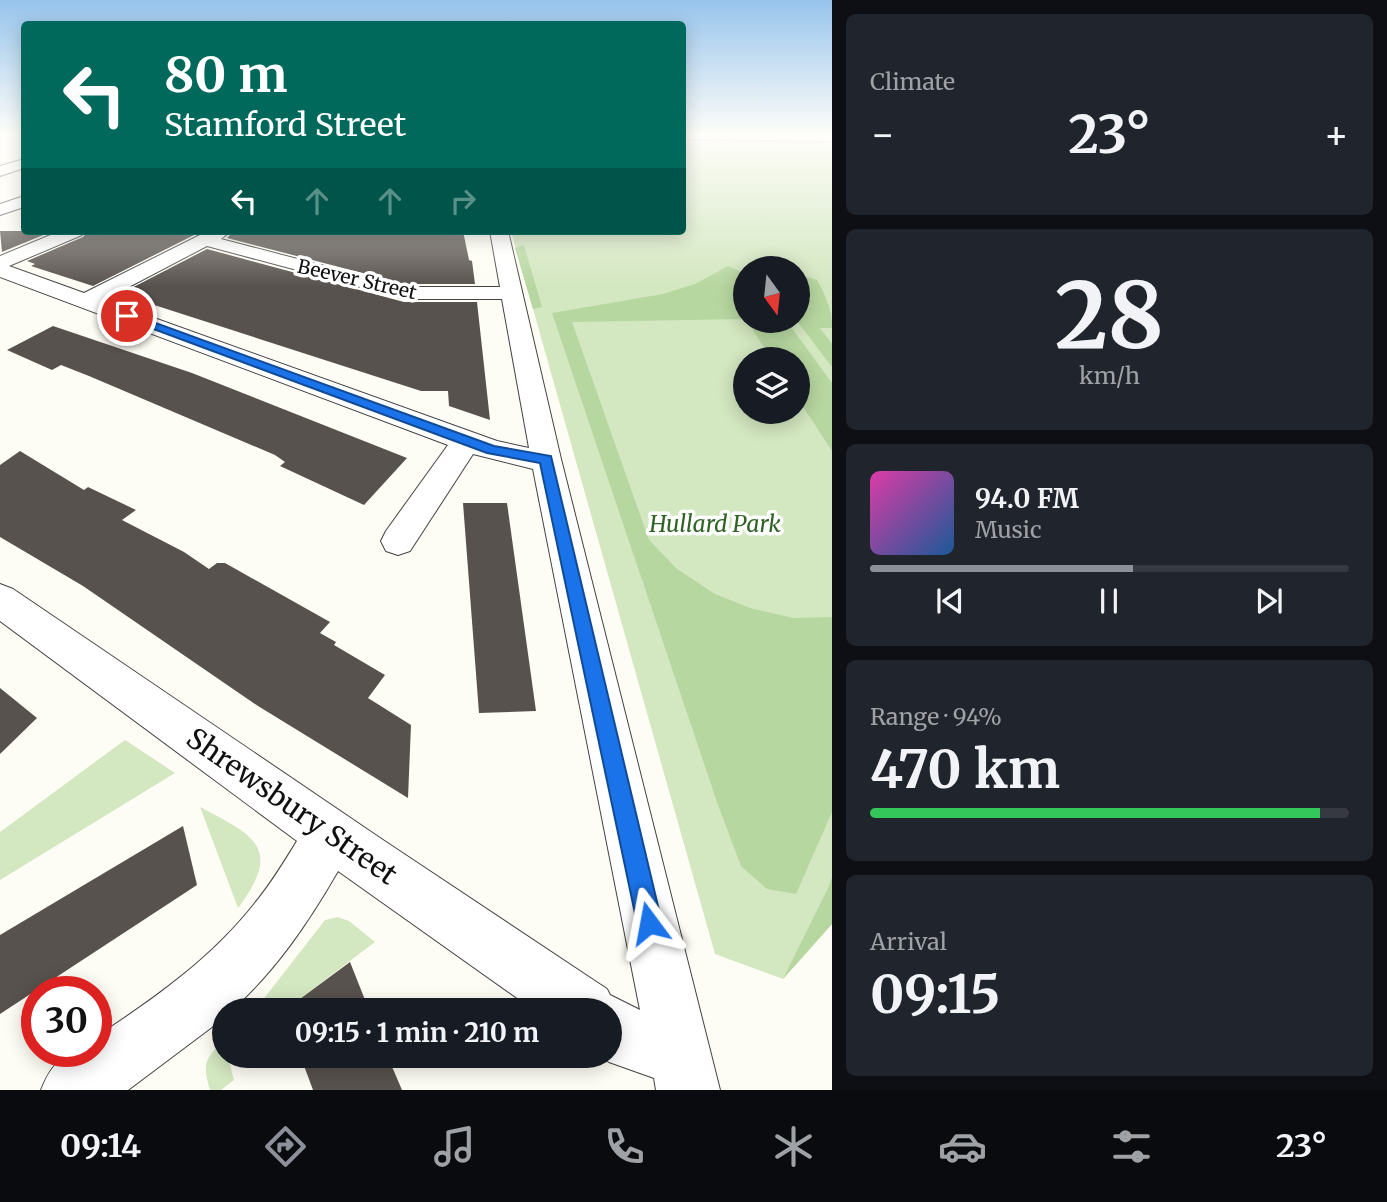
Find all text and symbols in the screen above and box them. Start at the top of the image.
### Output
text: 80 m [164,44,287,105]
icon: left [49,49,140,140]
text: Climate [870,67,955,96]
text: 23° [1068,102,1151,167]
text: Stamford Street [164,105,406,145]
text: − [870,111,895,158]
text: + [1324,111,1349,158]
icon: left [225,182,263,220]
icon: ahead [298,182,336,220]
icon: ahead [371,182,409,220]
icon: right [444,182,482,220]
street label: Beever Street [295,254,419,304]
north arrow [733,256,810,332]
map controls [733,256,810,424]
text: 28 [1055,258,1164,373]
pin [97,286,157,346]
icon: arrive [108,297,146,335]
button: layers [733,347,810,424]
text: km/h [1079,361,1140,390]
text: 94.0 FM [975,482,1079,515]
park label: Hullard Park [648,509,781,538]
text: Music [975,515,1042,544]
icon: previous [931,582,969,620]
icon: pause [1090,582,1128,620]
icon: next [1250,582,1288,620]
text: Range · 94% [870,702,1002,731]
street label: Shrewsbury Street [180,720,404,892]
text: 470 km [870,737,1060,802]
position arrow [612,886,686,960]
text: Arrival [870,927,947,956]
text: 09:15 [870,962,1000,1027]
speed limit sign: 30 [21,976,112,1067]
text: 09:15 · 1 min · 210 m [295,1016,539,1049]
icon: directions [261,1122,310,1171]
icon: music [430,1122,479,1171]
icon: phone [600,1122,649,1171]
icon: climate [769,1122,818,1171]
icon: car [938,1122,987,1171]
icon: filters [1107,1122,1156,1171]
text: 09:14 [60,1126,141,1166]
text: 23° [1276,1126,1327,1166]

